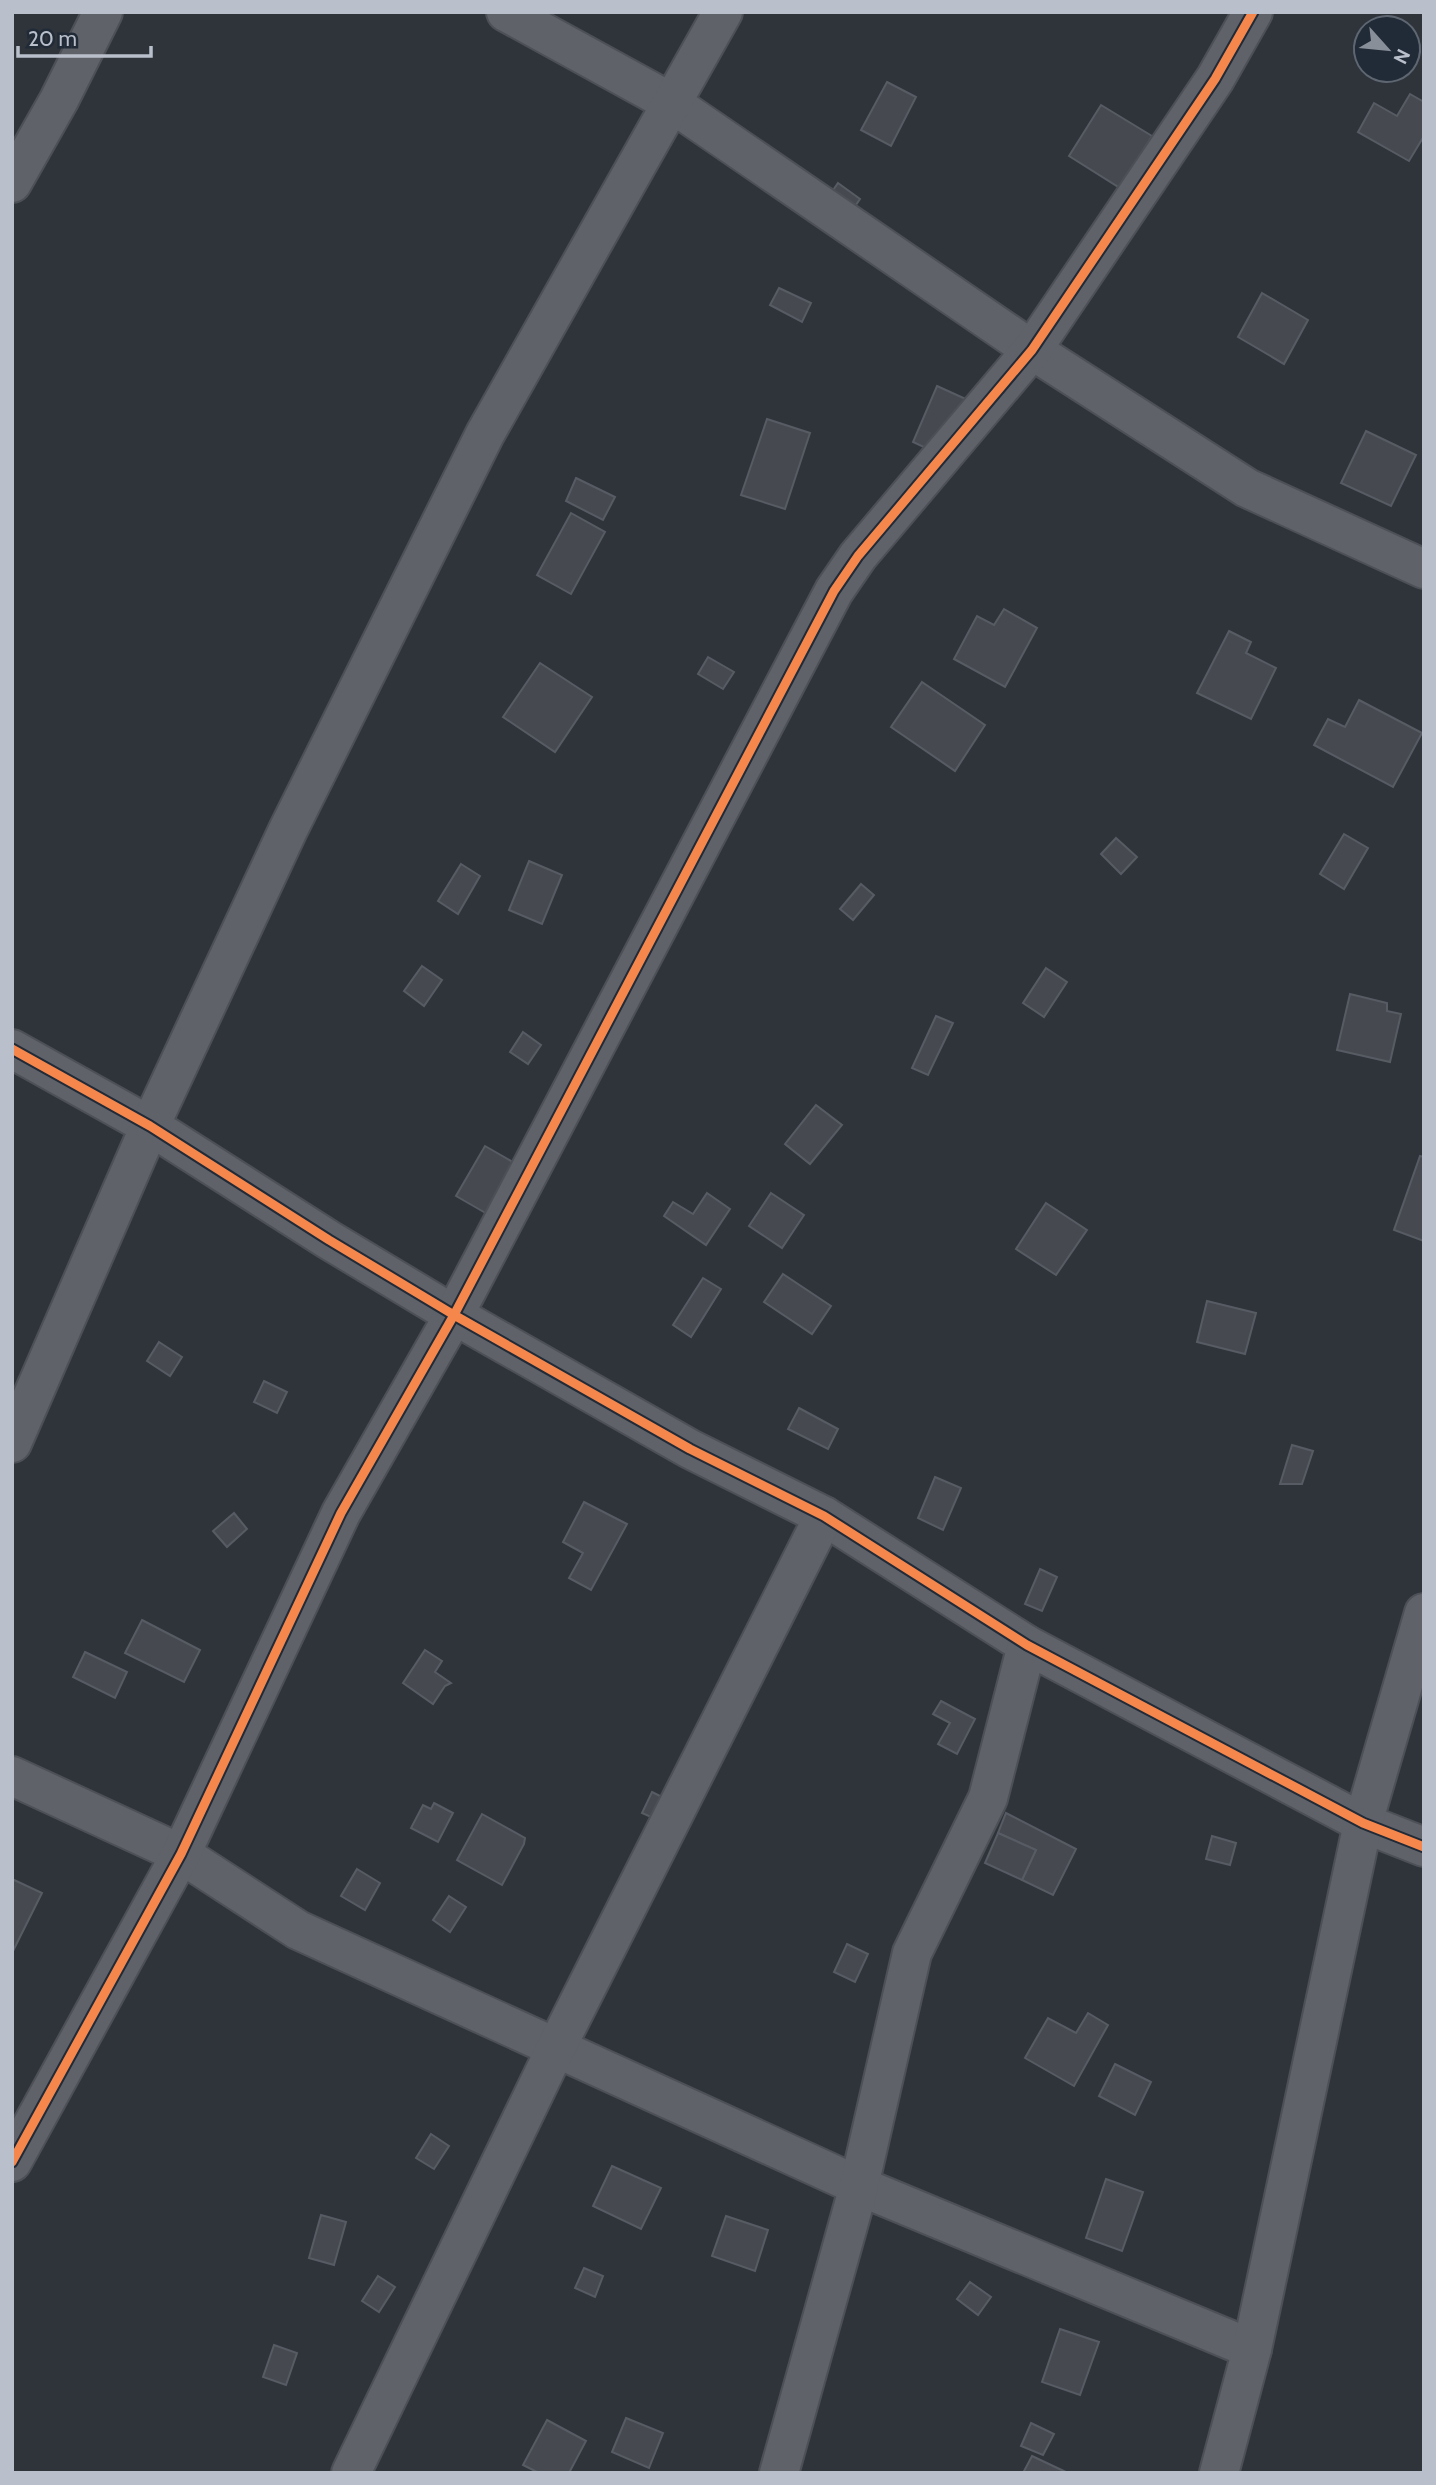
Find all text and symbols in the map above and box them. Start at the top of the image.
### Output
scale bar [18,14,150,58]
north arrow [1352,14,1422,84]
text: 20 m [28,26,77,51]
text: N [1388,45,1415,68]

